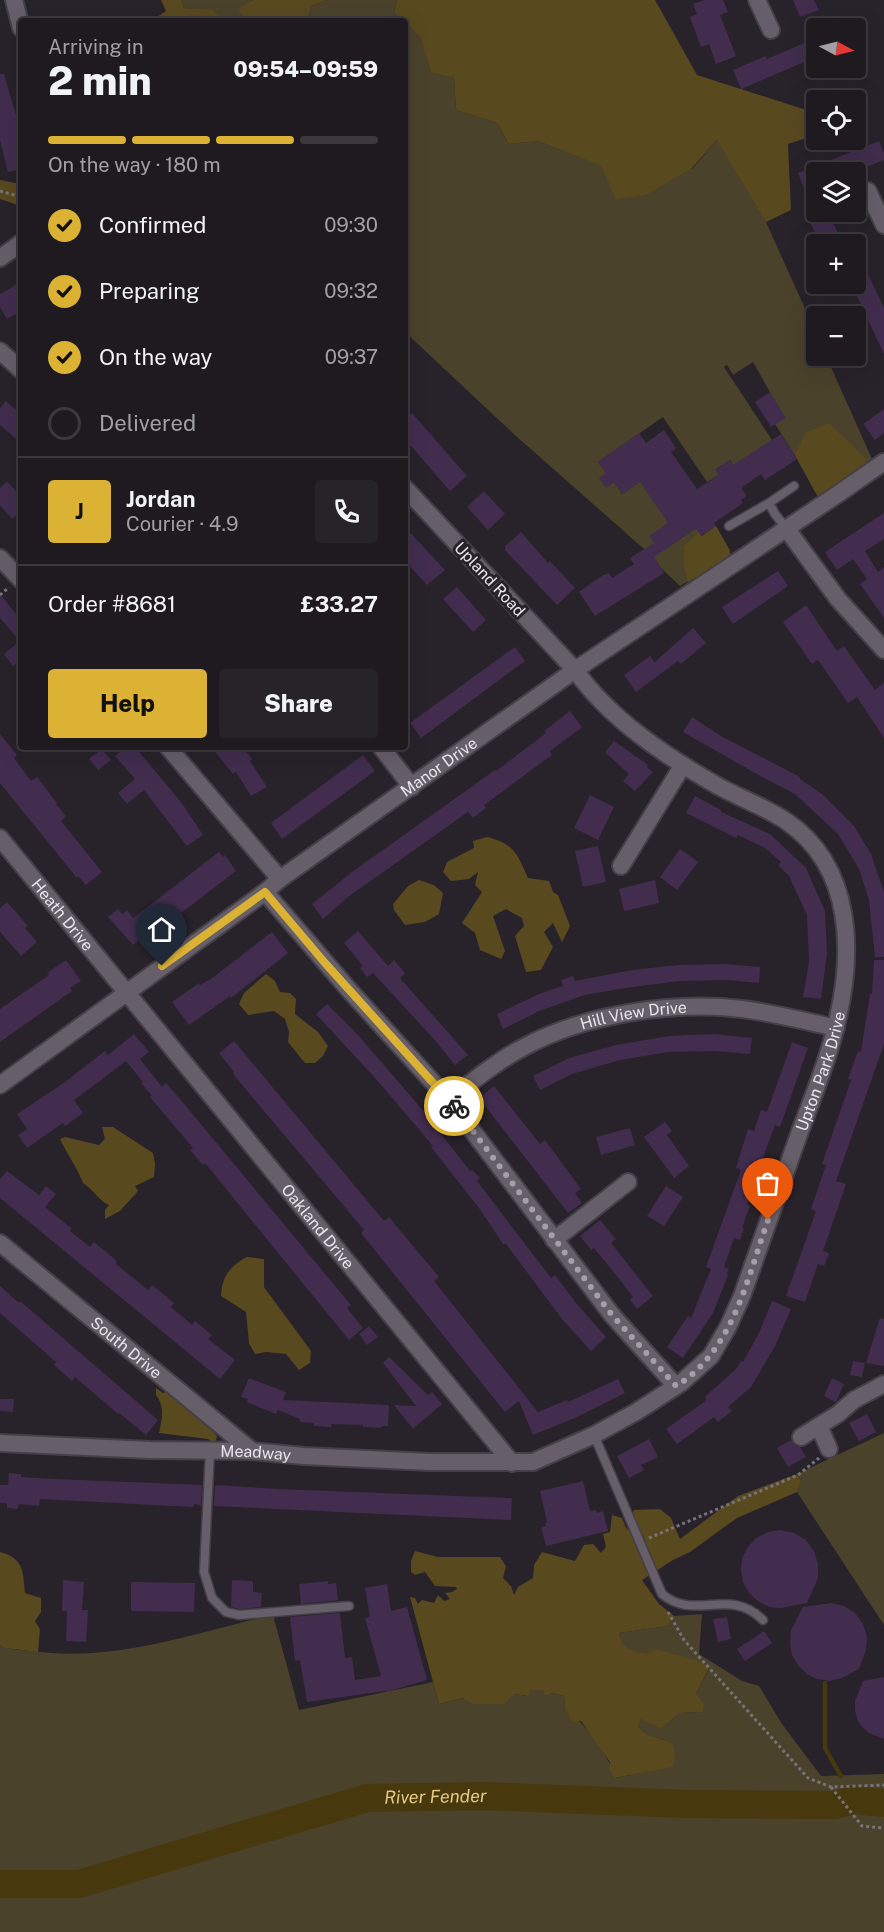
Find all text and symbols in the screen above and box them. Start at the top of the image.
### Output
north arrow [806,18,866,78]
map controls [806,18,866,366]
text: Arriving in [48,35,143,59]
text: 09:54–09:59 [233,56,378,82]
text: 2 min [48,58,152,104]
button: locate [806,90,866,150]
text: On the way · 180 m [48,153,220,177]
button: layers [806,162,866,222]
icon: check [48,209,81,242]
text: Confirmed [99,212,206,238]
text: 09:30 [324,213,378,237]
button: + [806,234,866,294]
icon: check [48,275,81,308]
text: Preparing [99,278,200,304]
text: 09:32 [324,279,378,303]
button: − [806,306,866,366]
icon: check [48,341,81,374]
text: On the way [99,344,212,370]
text: 09:37 [325,345,378,369]
text: Delivered [99,410,196,436]
button: phone [315,480,378,543]
text: Jordan [126,486,195,512]
text: J [75,498,84,524]
text: Courier · 4.9 [126,512,238,536]
street label: Upland Road [450,538,529,621]
text: Order #8681 [48,591,176,617]
text: £33.27 [300,591,378,617]
button: Help [48,669,207,738]
button: Share [219,669,378,738]
street label: Manor Drive [397,733,481,801]
street label: Heath Drive [27,875,97,955]
pin [136,904,187,966]
icon: home [145,913,178,946]
street label: Hill View Drive [578,998,687,1034]
street label: Upton Park Drive [792,1010,849,1134]
courier [424,1076,484,1136]
icon: bike [438,1090,471,1123]
pin [742,1158,793,1220]
icon: bag [751,1167,784,1200]
street label: Oakland Drive [277,1180,358,1273]
street label: South Drive [87,1313,166,1383]
street label: Meadway [220,1442,292,1465]
water label: River Fender [384,1785,487,1808]

